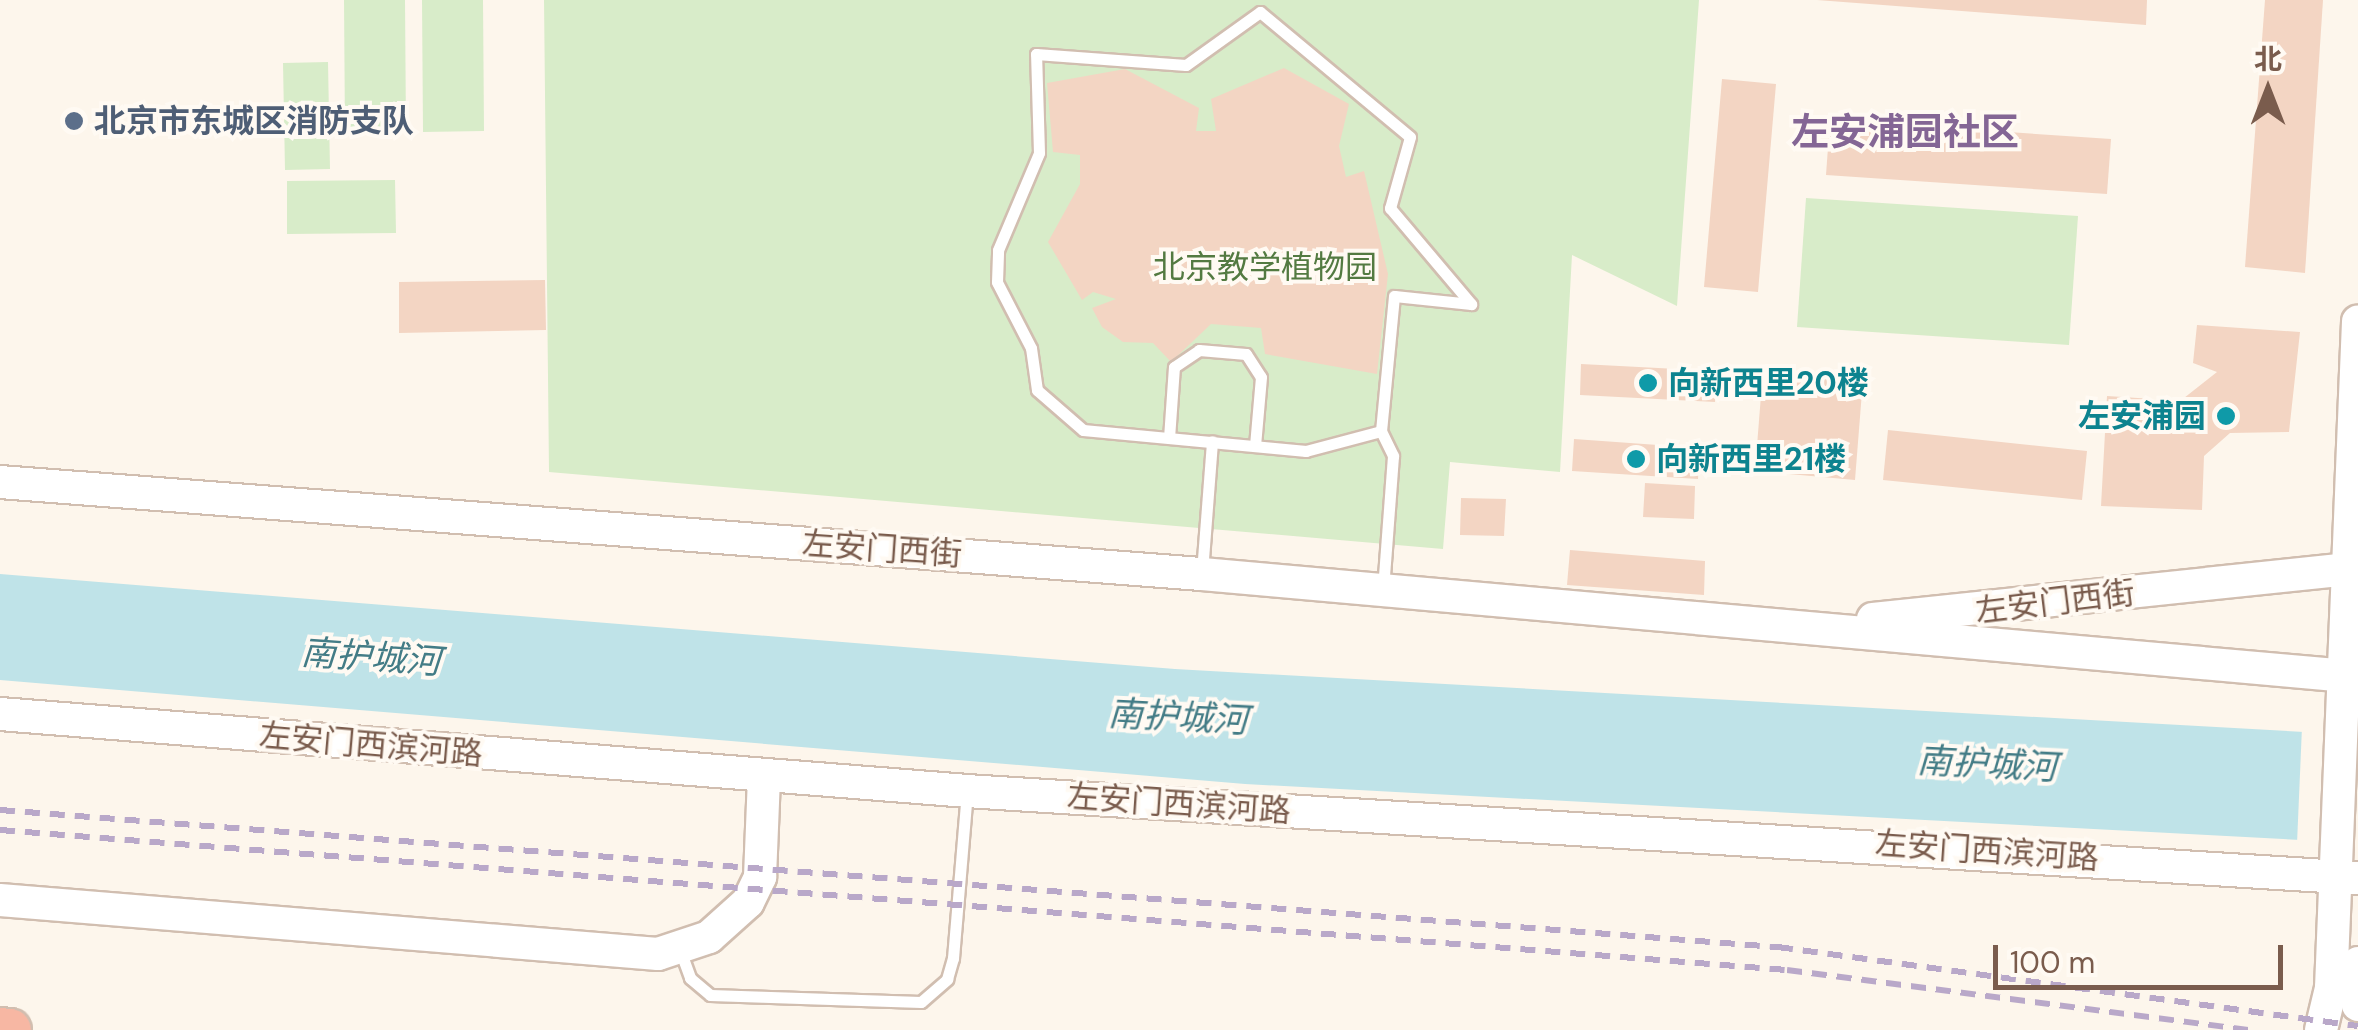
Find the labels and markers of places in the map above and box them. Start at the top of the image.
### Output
place label: 北京市东城区消防支队 [94,102,414,140]
marker: 北京市东城区消防支队 [63,110,85,132]
place label: 向新西里20楼 [1668,364,1869,402]
marker: 向新西里20楼 [1637,372,1659,394]
place label: 左安浦园 [2078,397,2206,435]
marker: 左安浦园 [2215,405,2237,427]
place label: 向新西里21楼 [1656,440,1846,478]
marker: 向新西里21楼 [1625,448,1647,470]

